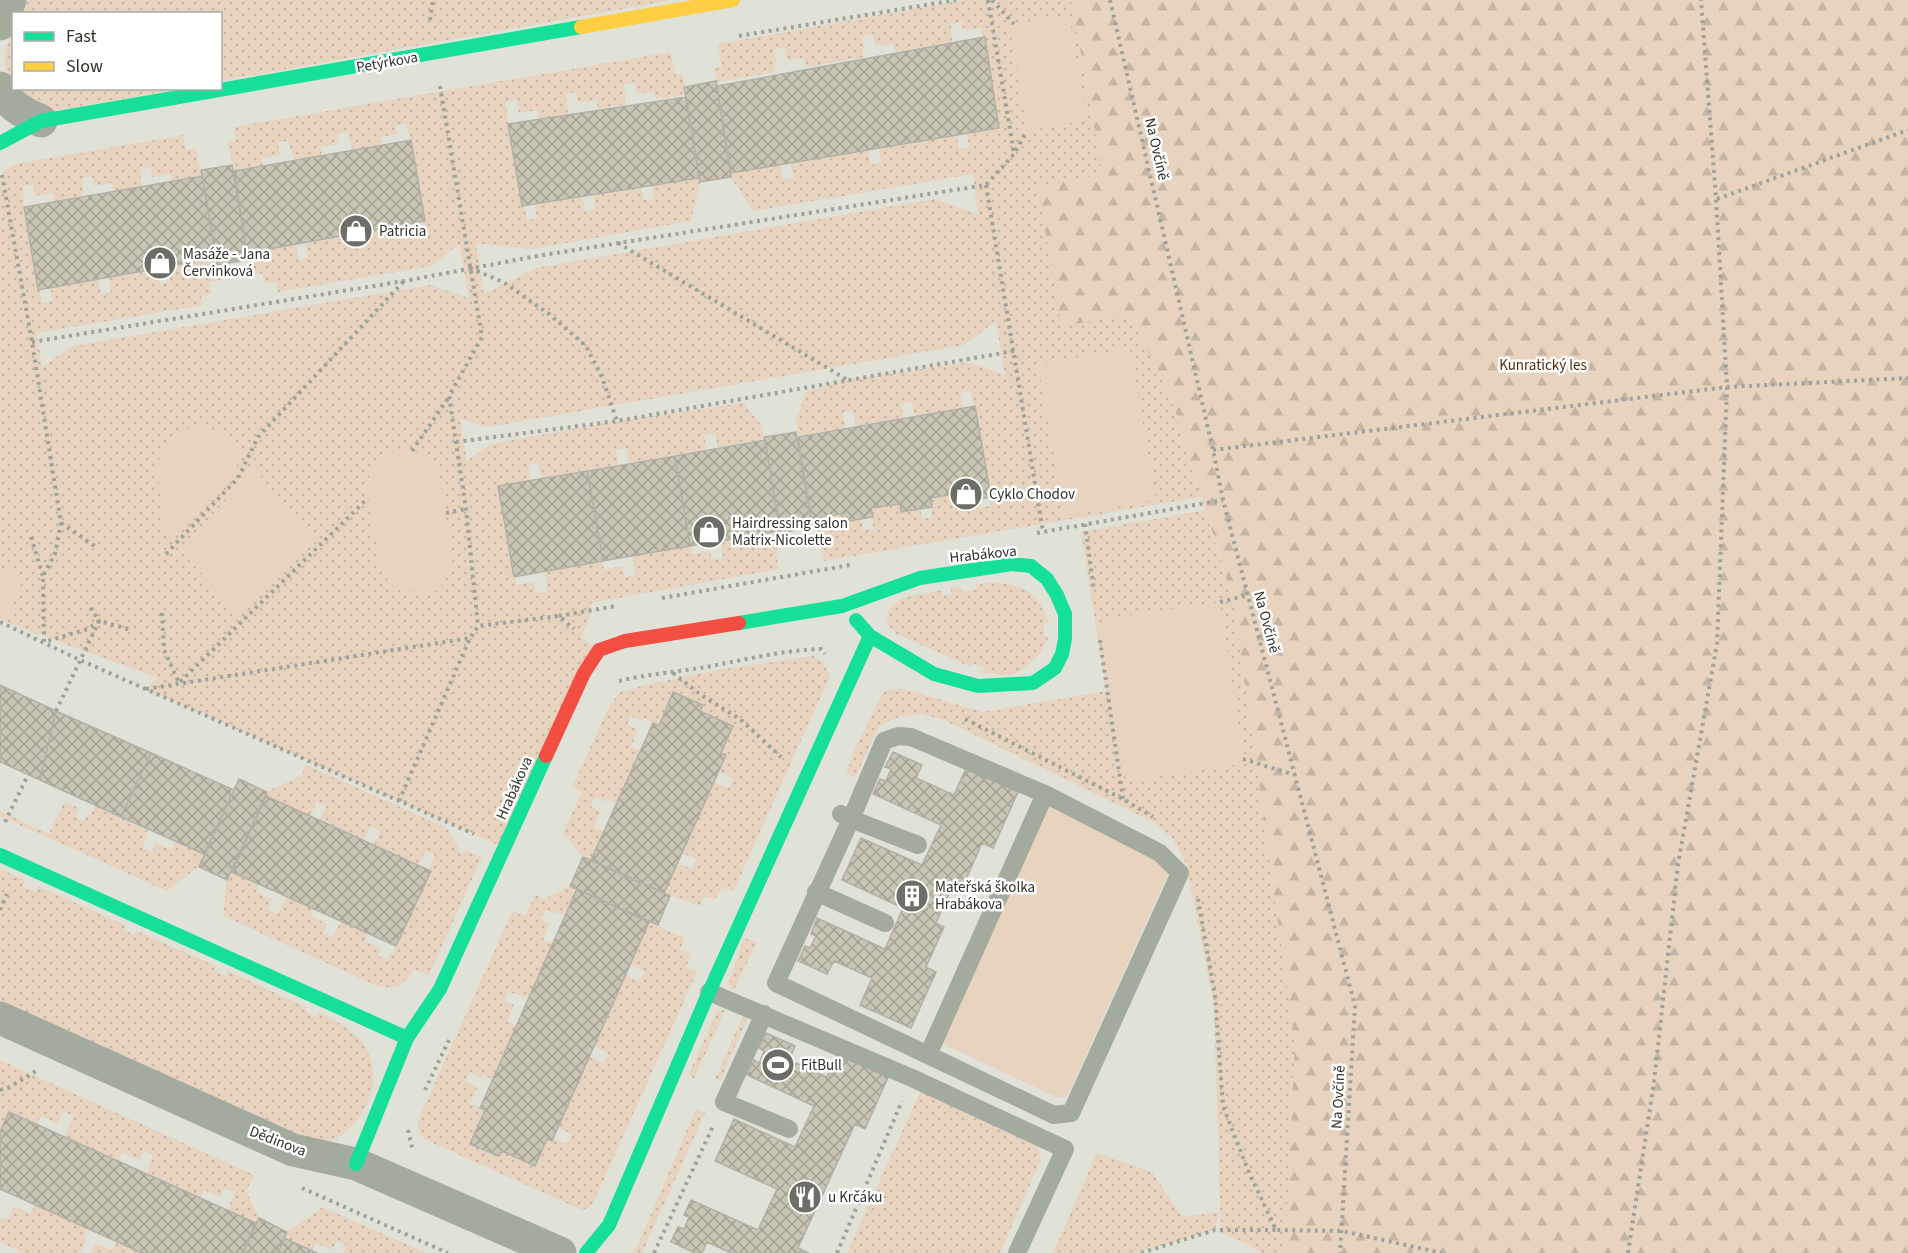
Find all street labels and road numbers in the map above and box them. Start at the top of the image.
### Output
street label: Petýrkova [355,47,420,78]
street label: Na Ovčíně [1139,116,1174,182]
street label: Hrabákova [948,541,1018,568]
street label: Na Ovčíně [1248,589,1285,655]
street label: Hrabákova [491,753,538,823]
street label: Na Ovčíně [1326,1065,1351,1129]
street label: Dědinova [246,1121,309,1162]

